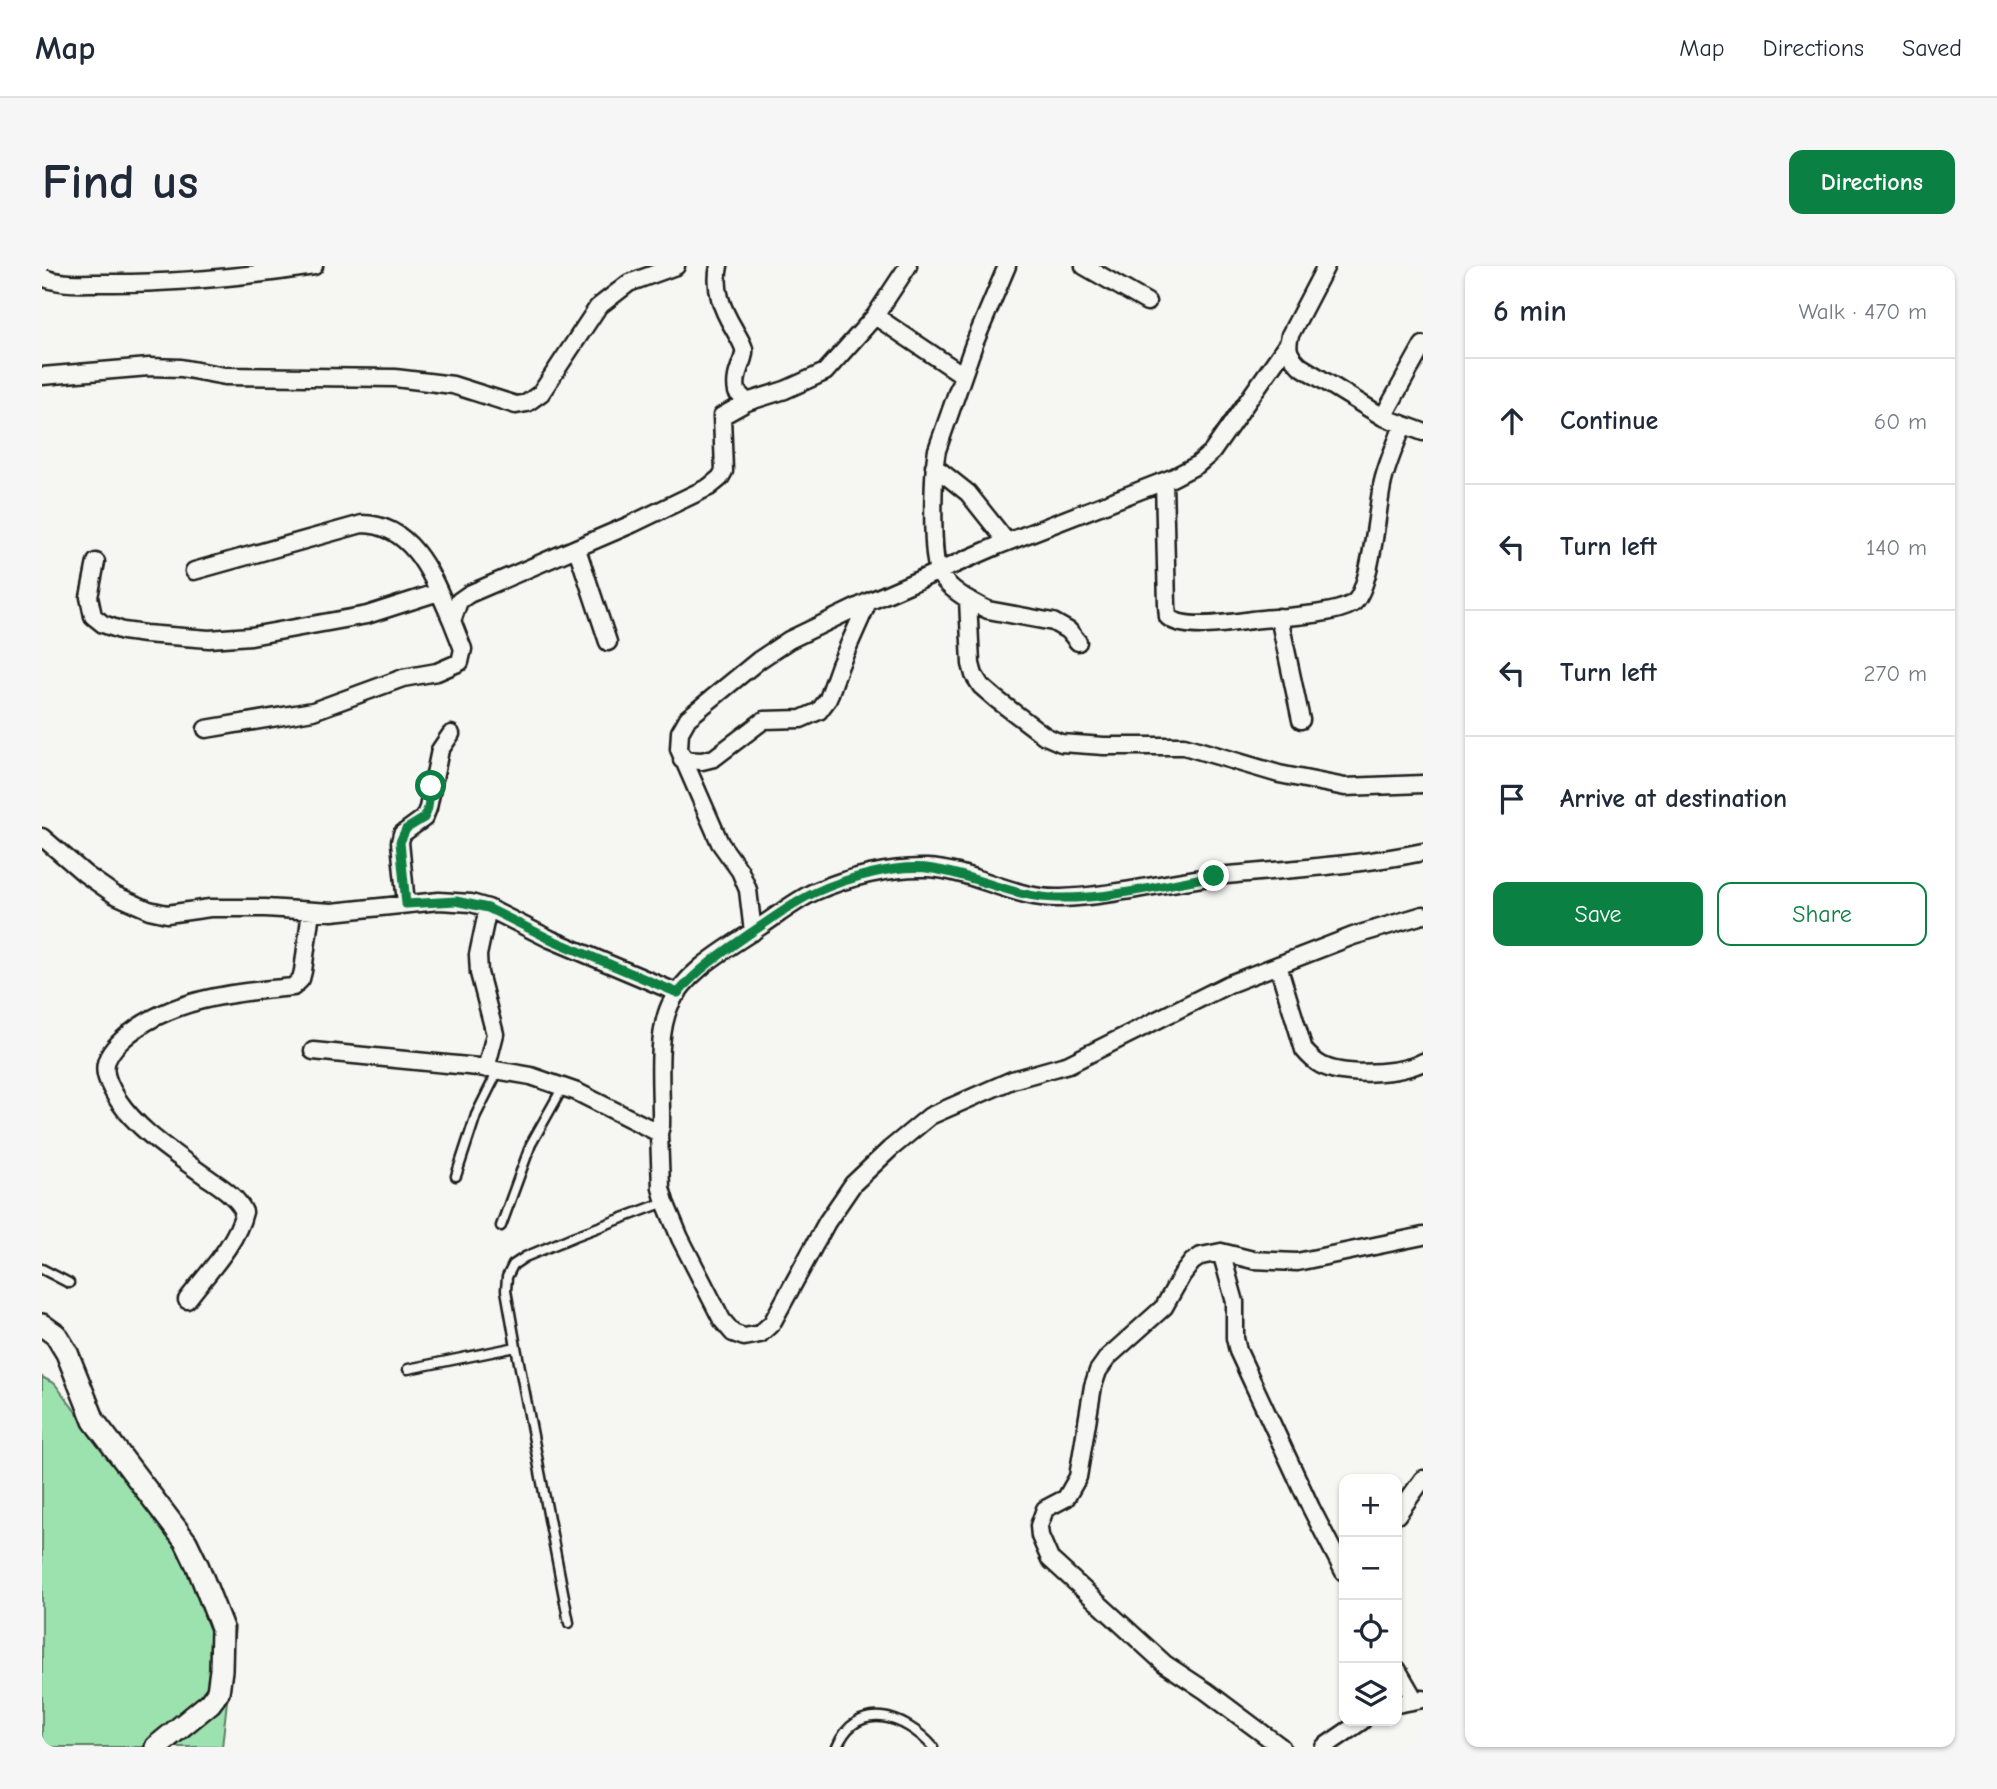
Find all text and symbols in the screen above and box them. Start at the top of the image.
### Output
text: Map [35,29,96,67]
text: Map [1679,34,1725,62]
text: Directions [1763,34,1864,62]
text: Saved [1902,34,1962,62]
button: Directions [1789,150,1955,214]
text: Find us [42,154,198,210]
text: 6 min [1493,294,1567,329]
text: Walk · 470 m [1798,298,1927,325]
icon: ahead [1493,402,1531,440]
text: Continue [1560,406,1658,436]
text: 60 m [1874,408,1927,435]
icon: left [1493,528,1531,566]
text: Turn left [1560,532,1657,562]
text: 140 m [1866,534,1927,561]
icon: left [1493,654,1531,692]
text: Turn left [1560,658,1657,688]
text: 270 m [1863,660,1927,687]
route start [415,770,446,801]
icon: arrive [1493,780,1531,818]
text: Arrive at destination [1560,784,1787,814]
route end [1198,860,1229,891]
button: Save [1493,882,1703,946]
button: Share [1717,882,1927,946]
map controls [1339,1474,1402,1726]
button: + [1339,1474,1402,1537]
button: − [1339,1537,1402,1600]
button: locate [1339,1600,1402,1663]
button: layers [1339,1663,1402,1726]

